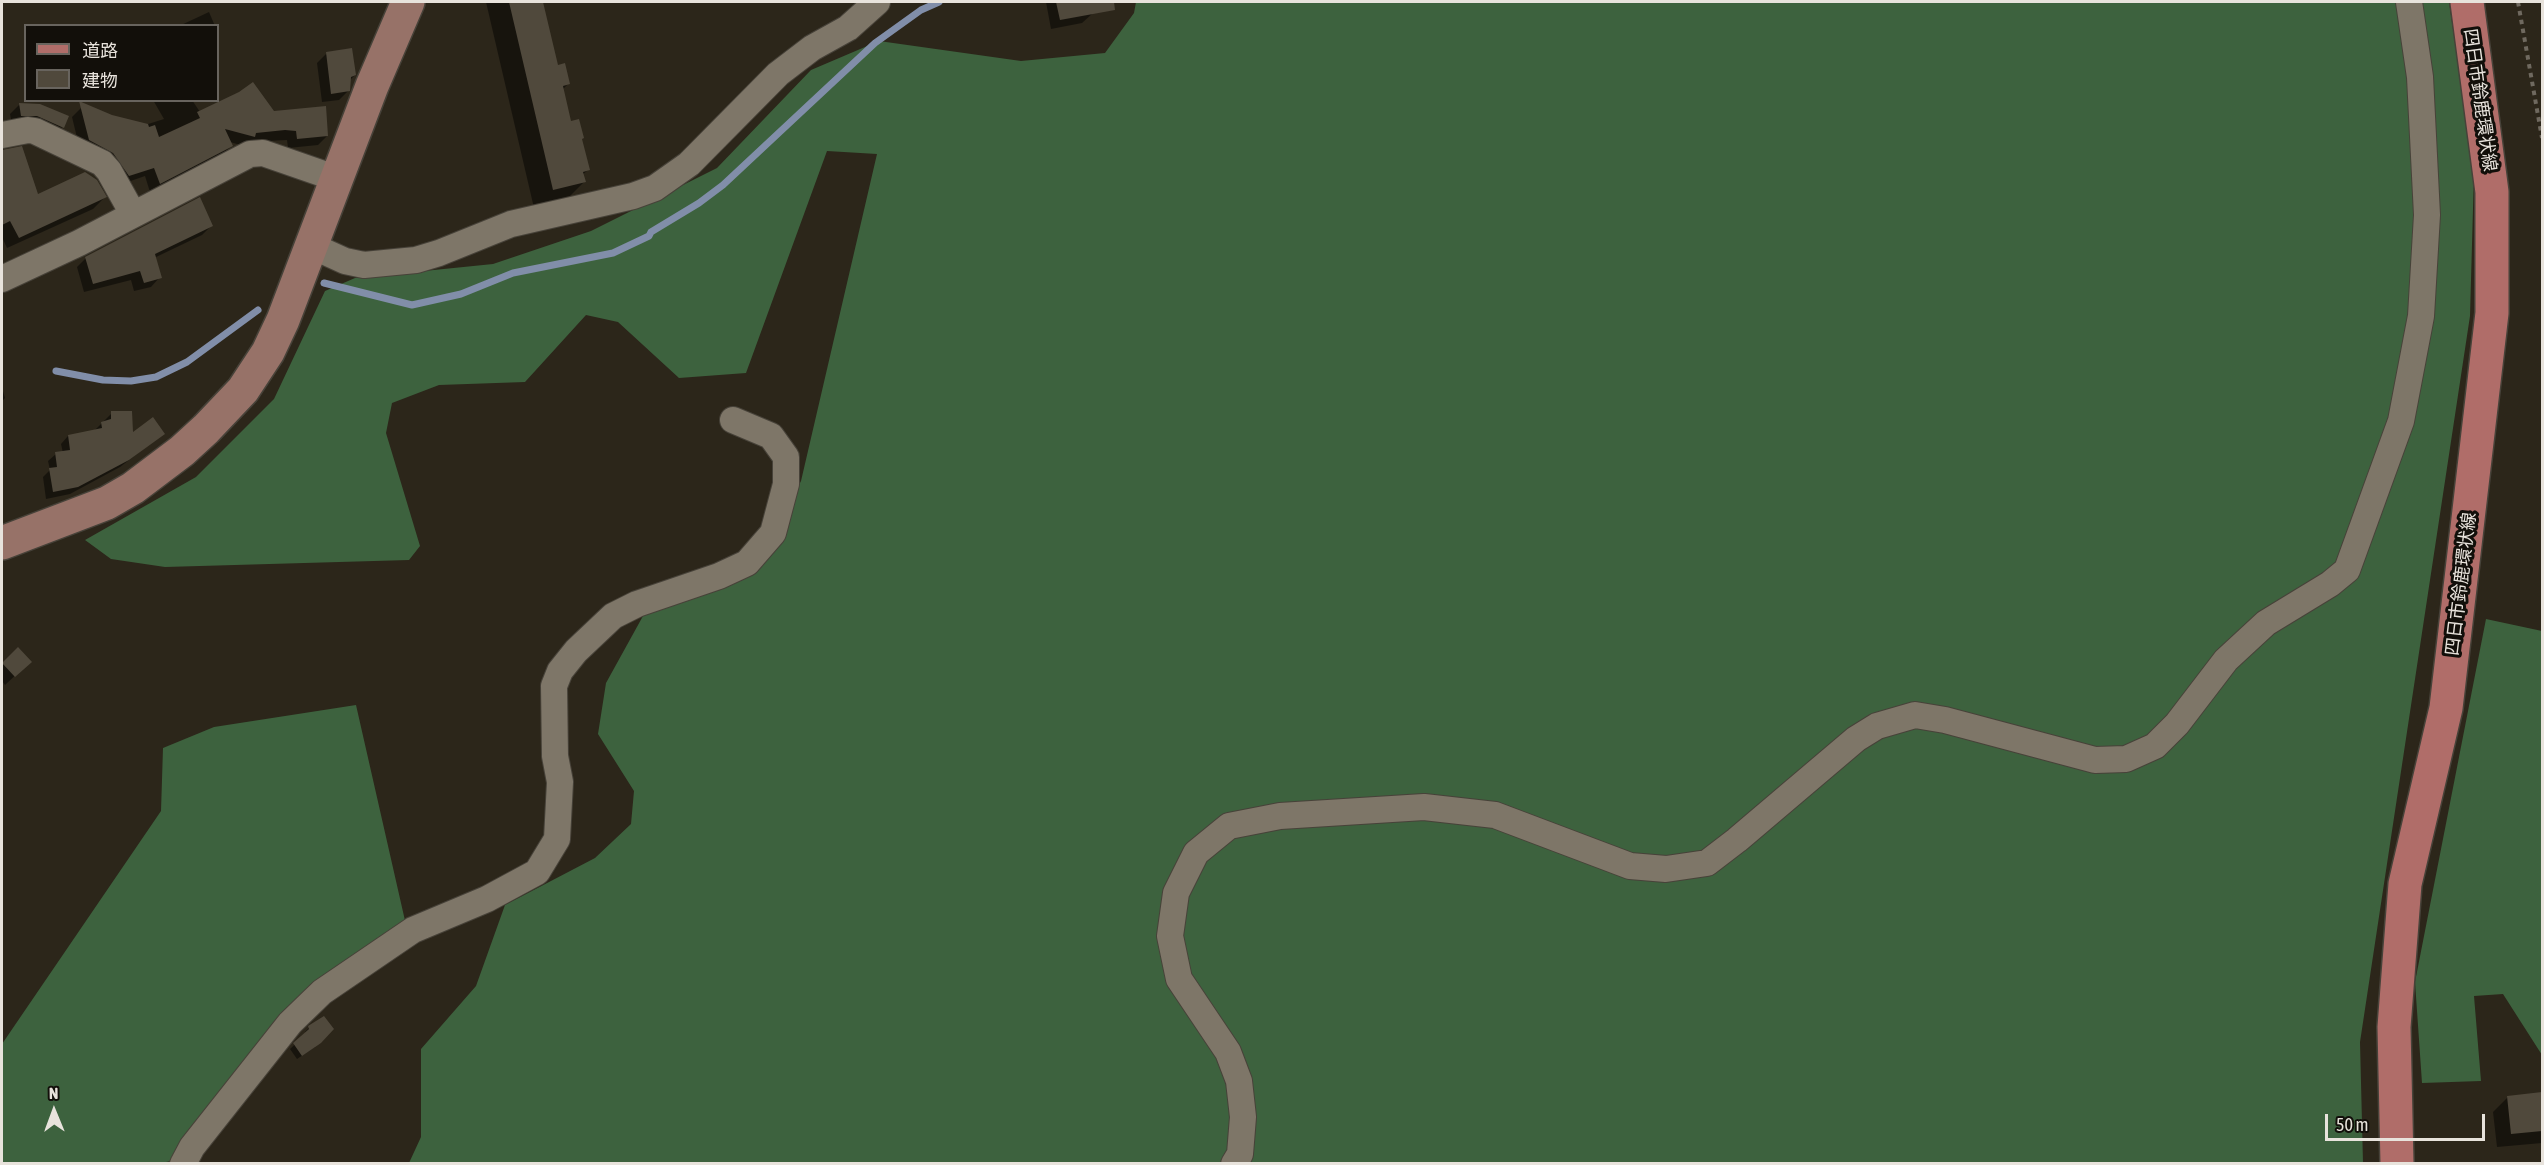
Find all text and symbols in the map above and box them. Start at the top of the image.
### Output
legend [24,24,219,102]
street label: 四日市鈴鹿環状線 [2459,27,2501,173]
text: 道路 [82,40,118,61]
text: 建物 [82,70,118,91]
street label: 四日市鈴鹿環状線 [2442,511,2480,657]
north arrow [24,1081,84,1141]
text: N [49,1084,59,1102]
scale bar [2328,1102,2488,1140]
text: 50 m [2336,1114,2368,1135]

